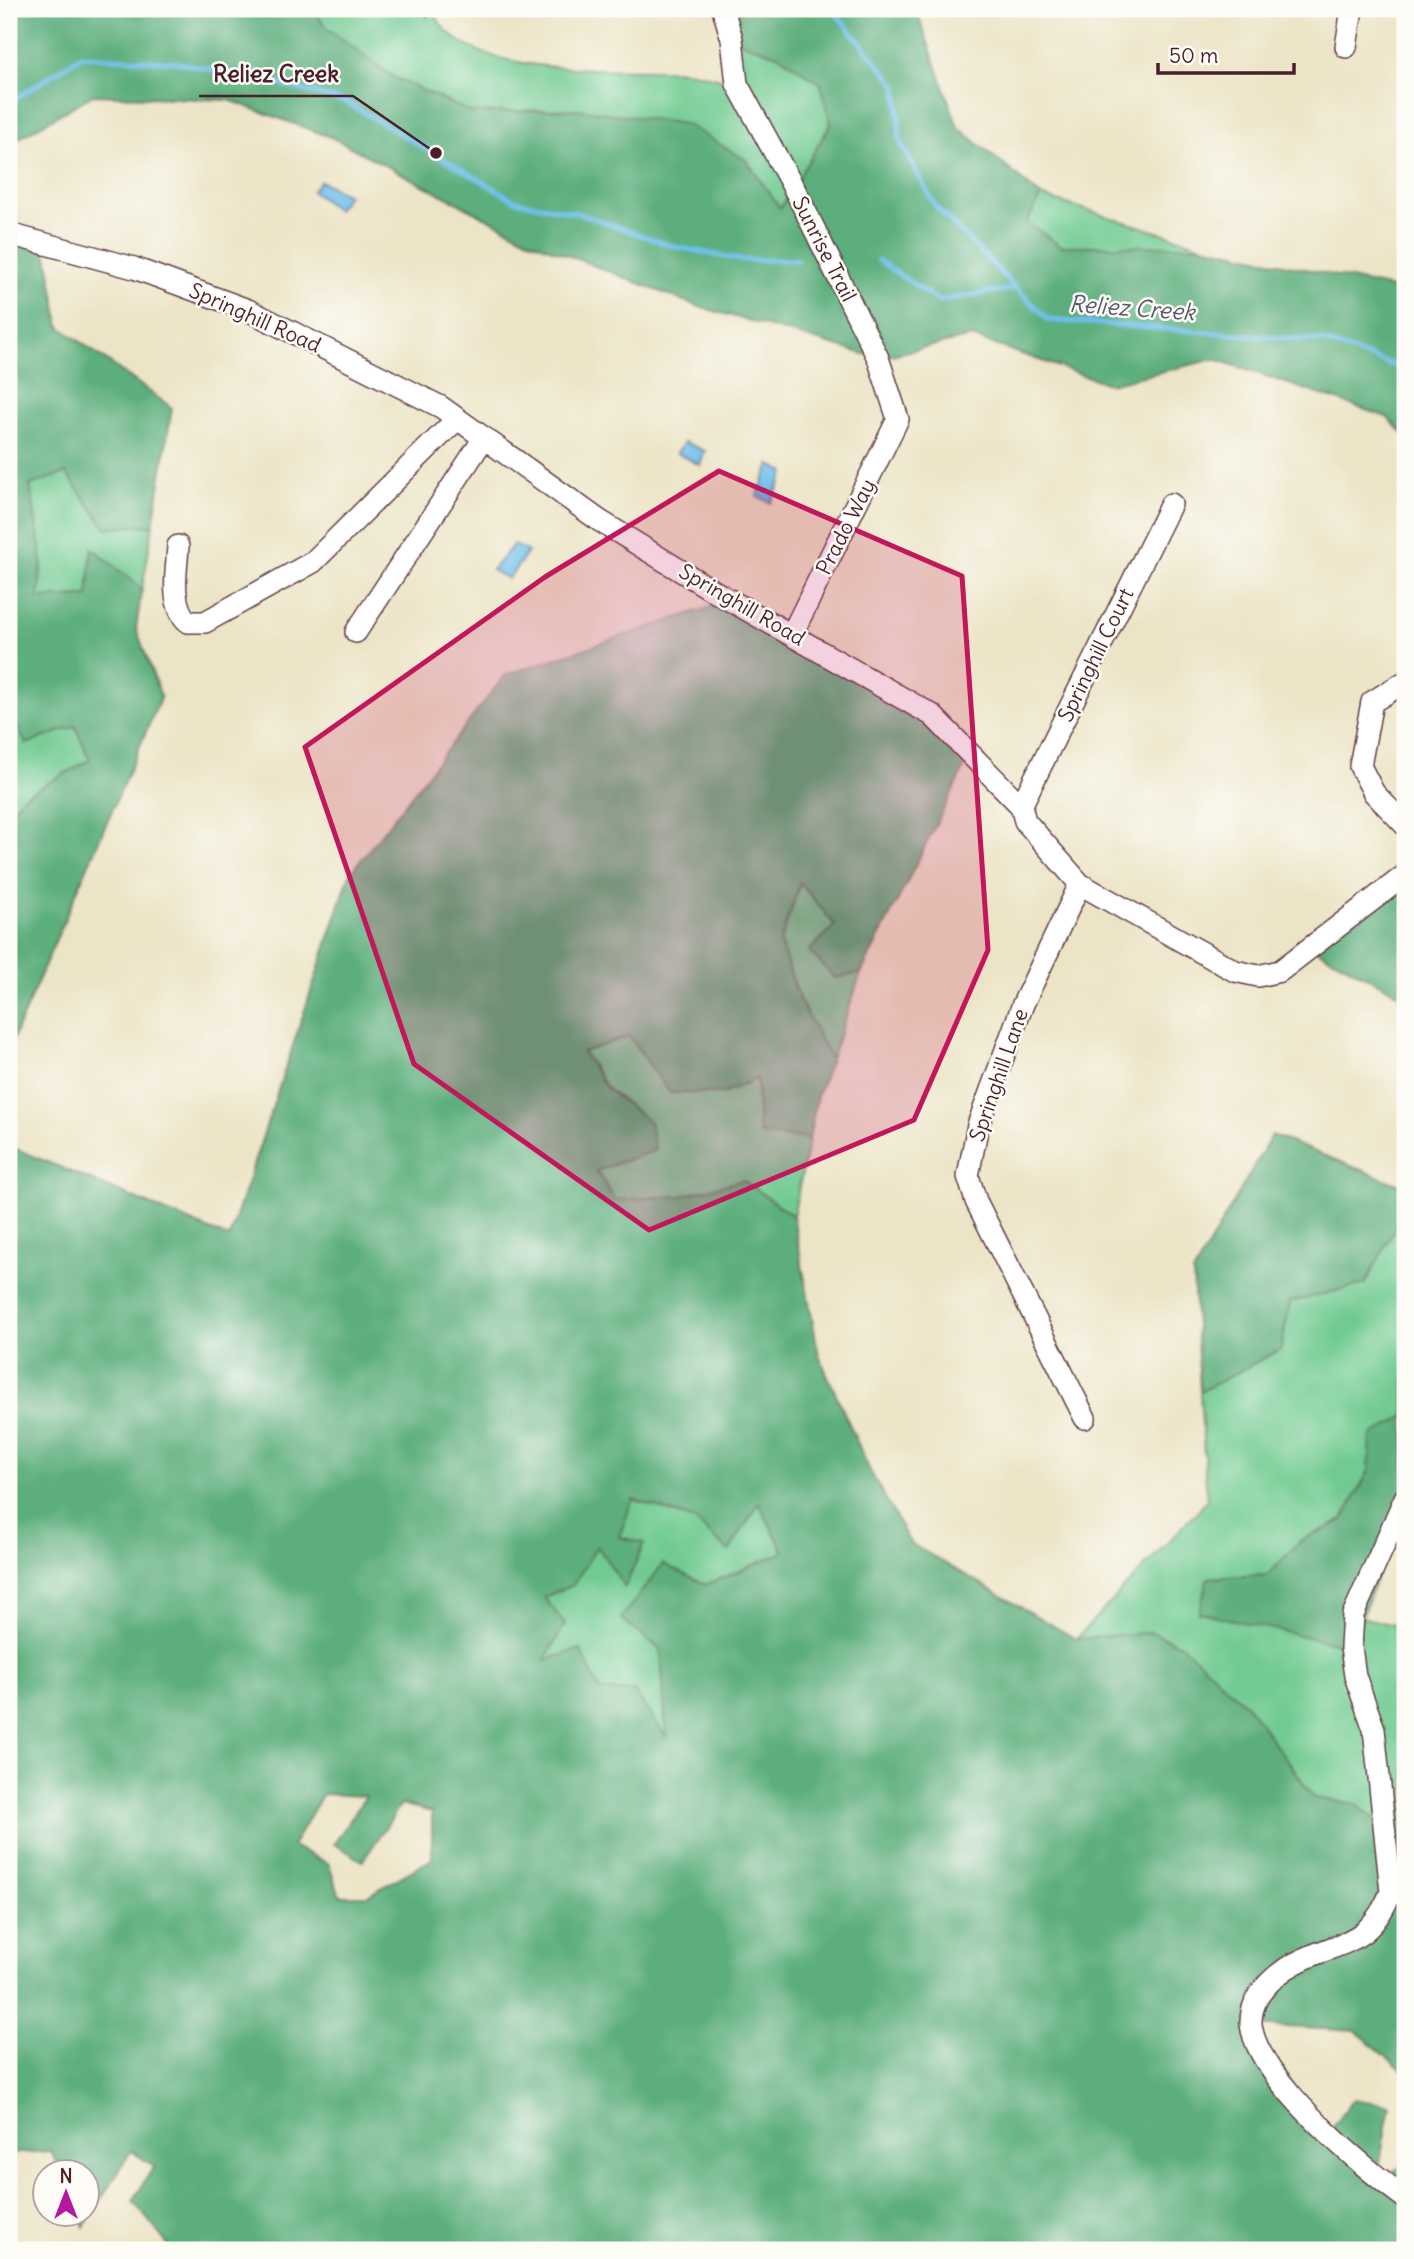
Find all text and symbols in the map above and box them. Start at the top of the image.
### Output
scale bar [1158,32,1295,76]
text: 50 m [1169,42,1218,69]
callout: Reliez Creek [199,52,353,96]
text: Reliez Creek [213,59,339,88]
street label: Sunrise Trail [786,192,862,306]
street label: Springhill Road [185,276,325,359]
water label: Reliez Creek [1068,289,1197,326]
street label: Prado Way [810,474,881,579]
street label: Springhill Road [674,558,810,652]
street label: Springhill Court [1052,584,1140,726]
street label: Springhill Lane [963,1005,1034,1145]
north arrow [32,2158,102,2228]
text: N [59,2164,73,2188]

